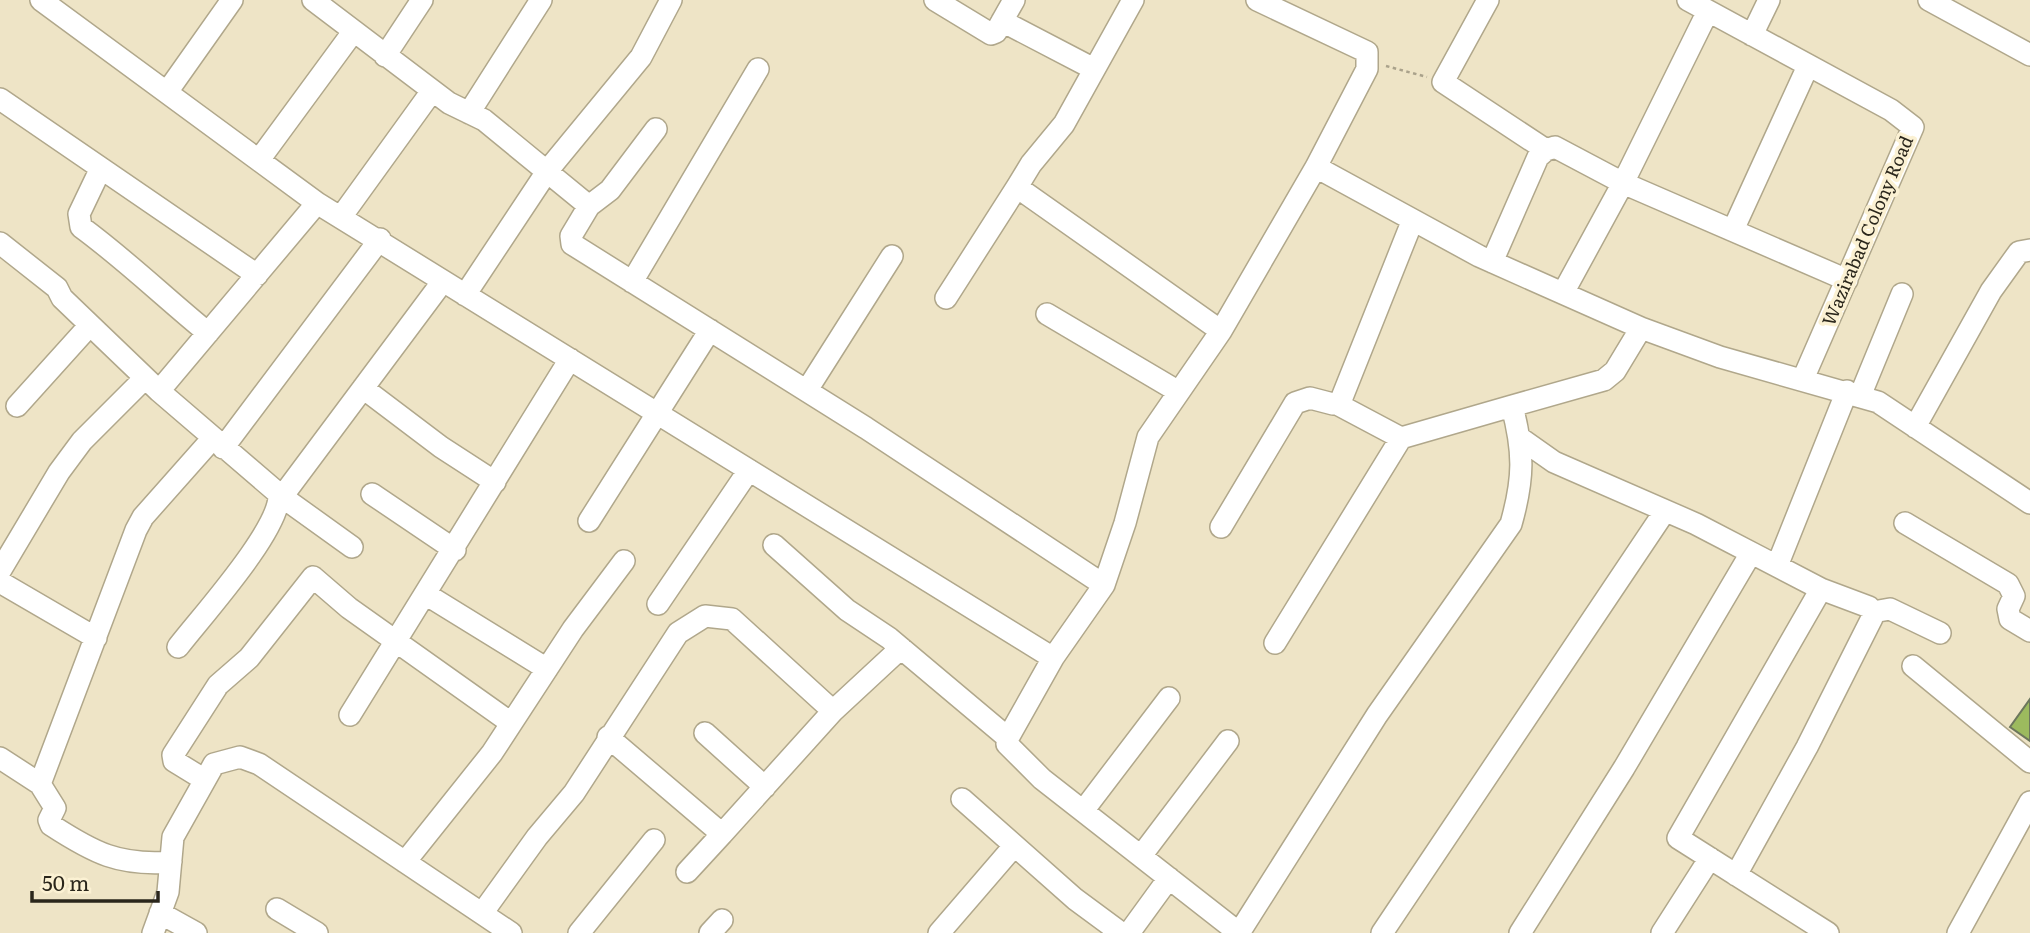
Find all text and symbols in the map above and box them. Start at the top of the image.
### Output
street label: Wazirabad Colony Road [1814,131,1919,330]
scale bar [32,860,158,904]
text: 50 m [42,866,89,897]

